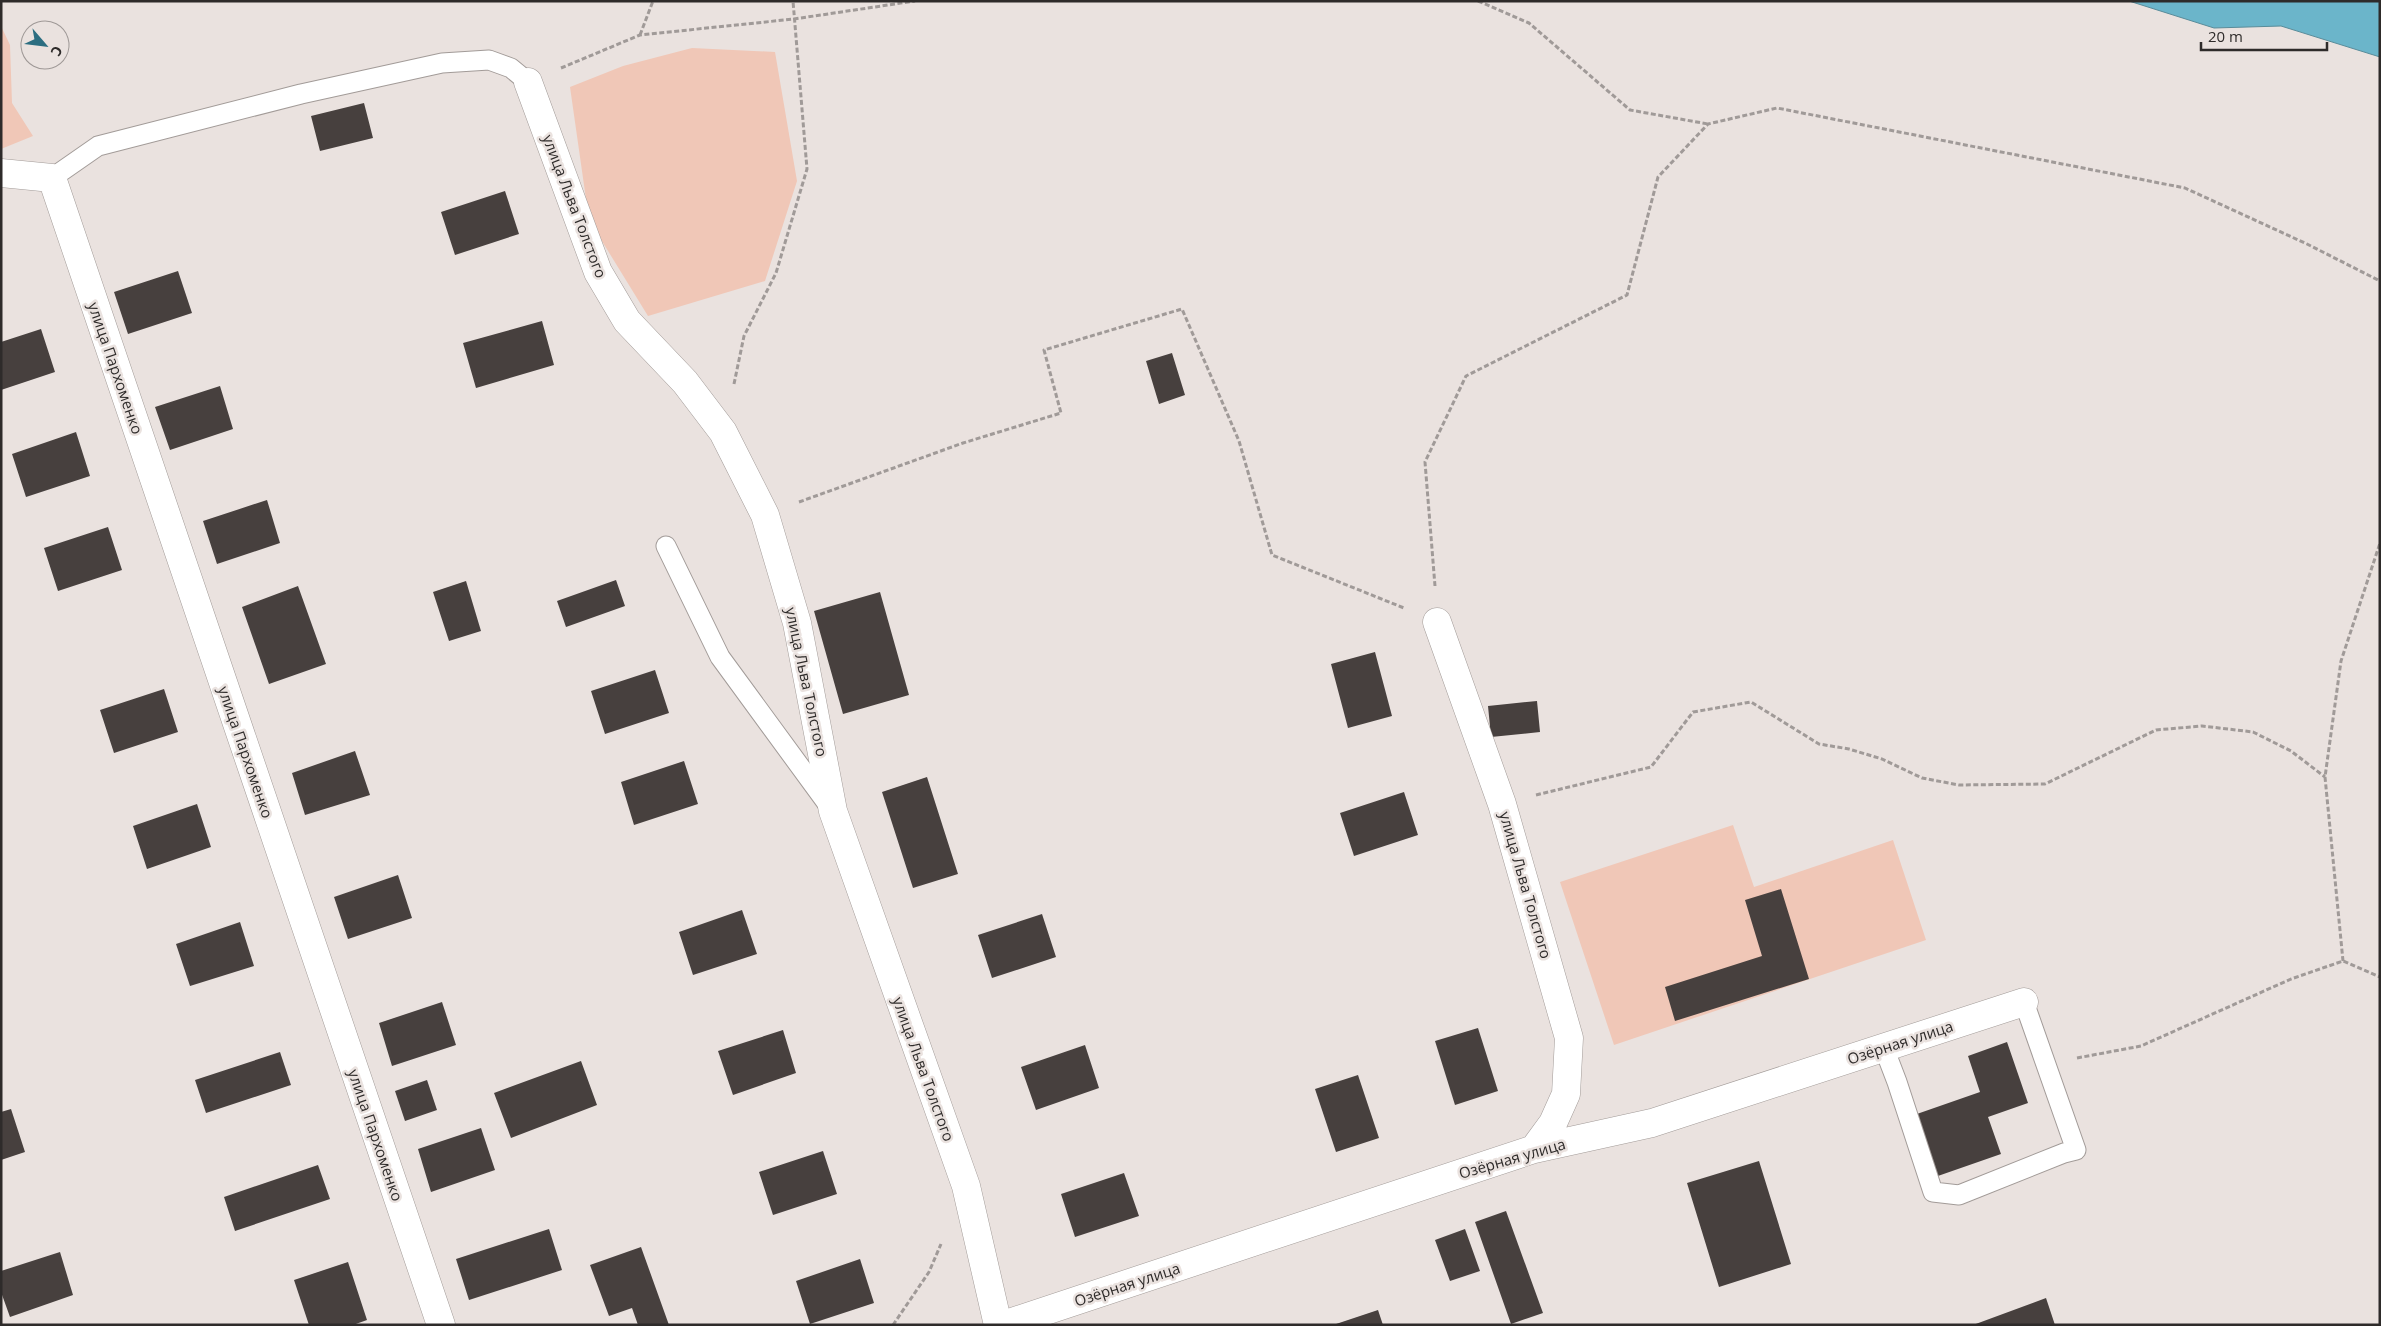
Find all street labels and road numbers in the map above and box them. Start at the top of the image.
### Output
street label: улица Льва Толстого [538,131,612,281]
street label: улица Пархоменко [84,299,148,437]
street label: улица Льва Толстого [781,606,833,758]
street label: улица Пархоменко [214,683,278,821]
street label: улица Льва Толстого [1495,809,1557,961]
street label: улица Льва Толстого [889,994,959,1144]
street label: Озёрная улица [1845,1016,1955,1068]
street label: улица Пархоменко [344,1066,408,1204]
street label: Озёрная улица [1456,1133,1568,1183]
street label: Озёрная улица [1072,1258,1182,1310]

